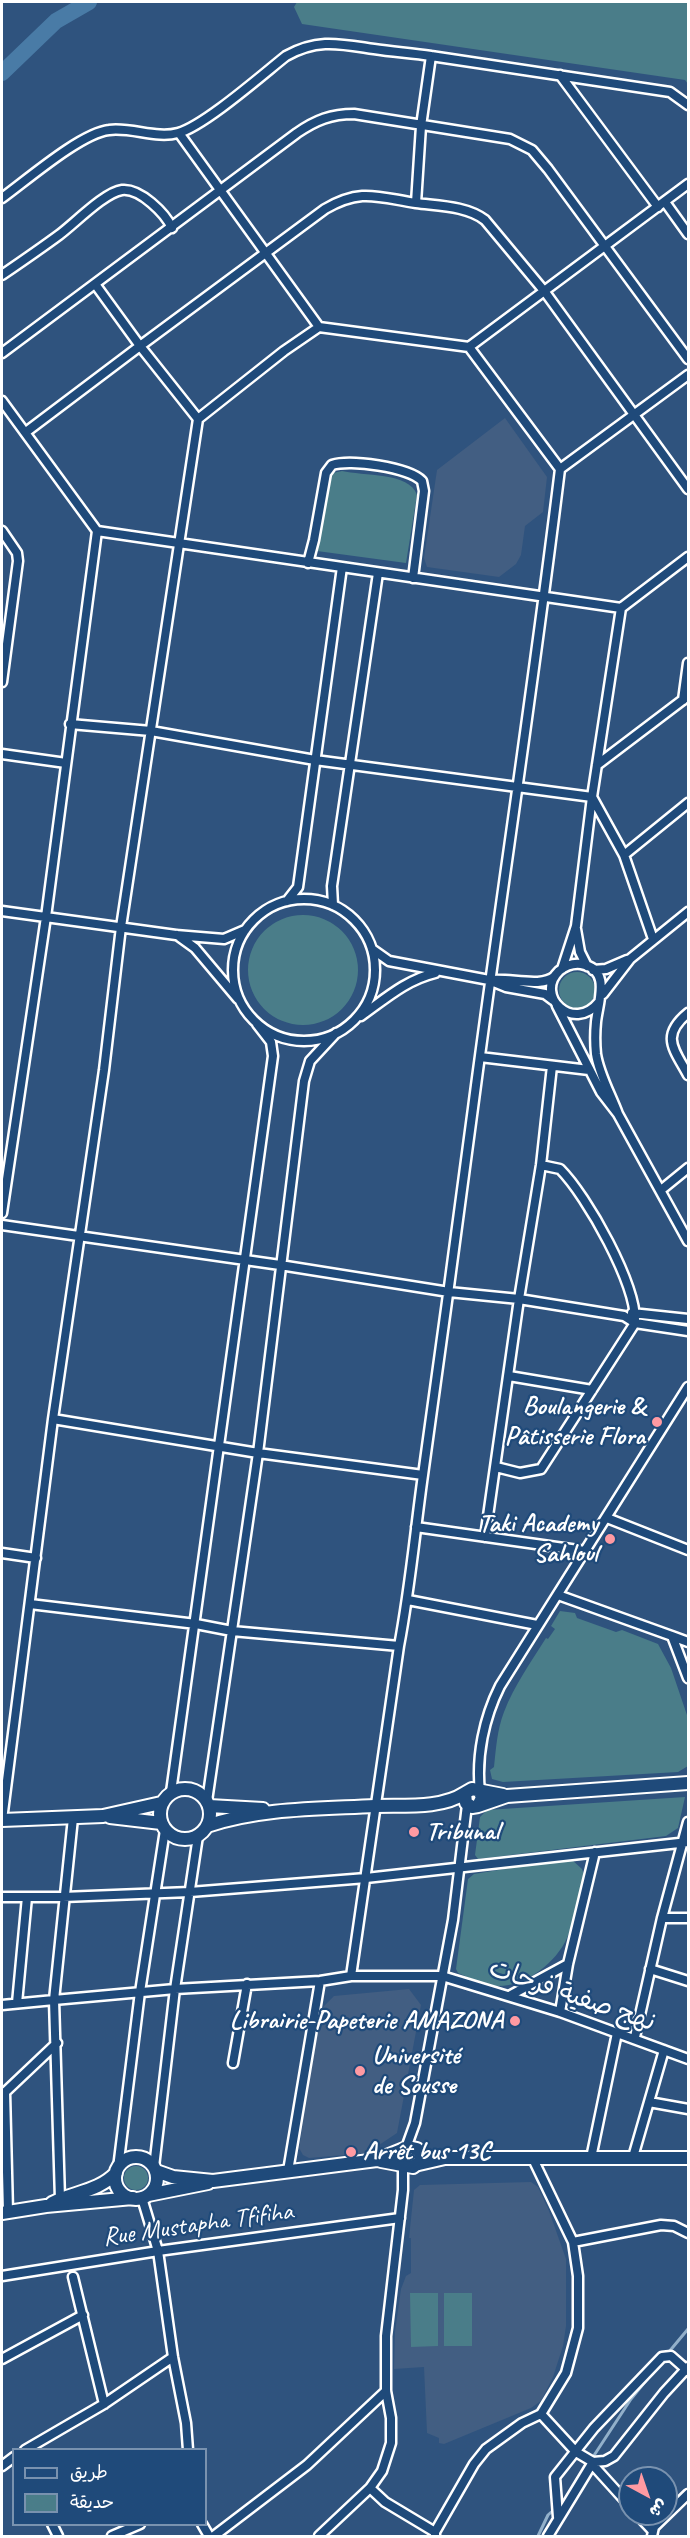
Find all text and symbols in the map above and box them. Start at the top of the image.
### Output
place label: Boulangerie & Pâtisserie Flora [505,1391,645,1452]
marker: Boulangerie & Pâtisserie Flora [650,1415,664,1429]
place label: Taki Academy Sahloul [479,1508,598,1570]
marker: Taki Academy Sahloul [603,1532,617,1546]
place label: Tribunal [426,1816,499,1848]
marker: Tribunal [407,1825,421,1839]
street label: نهج صفية فرحات [485,1953,659,2039]
place label: Librairie-Papeterie AMAZONA [230,2005,503,2037]
marker: Librairie-Papeterie AMAZONA [508,2014,522,2028]
place label: Université de Sousse [372,2040,459,2102]
marker: Université de Sousse [353,2064,367,2078]
place label: Arrêt bus 13C [363,2136,490,2168]
marker: Arrêt bus 13C [344,2145,358,2159]
street label: Rue Mustapha Tfifiha [101,2196,295,2254]
legend [12,2448,207,2526]
text: طريق [70,2461,108,2483]
north arrow [618,2466,678,2526]
text: حديقة [70,2491,114,2513]
text: ش [645,2495,671,2522]

